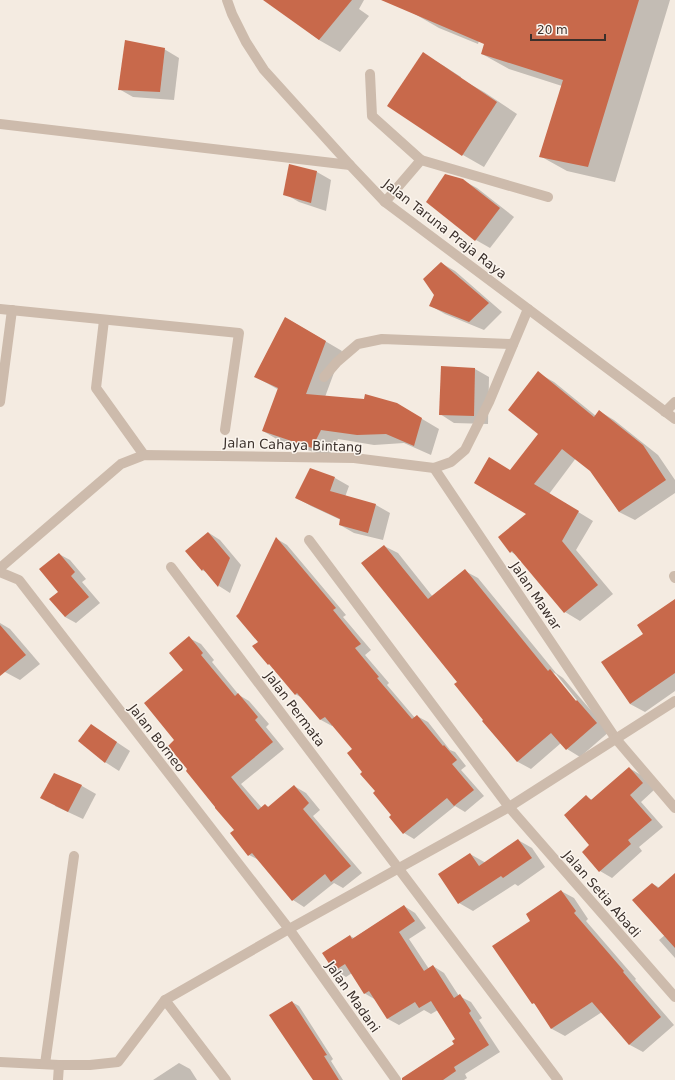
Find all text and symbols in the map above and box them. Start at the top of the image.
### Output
scale bar [531,16,605,42]
text: 20 m [537,23,568,37]
street label: Jalan Taruna Praja Raya [380,176,510,282]
street label: Jalan Cahaya Bintang [222,435,363,455]
street label: Jalan Mawar [507,558,565,633]
street label: Jalan Permata [261,668,328,749]
street label: Jalan Borneo [125,700,188,775]
street label: Jalan Setia Abadi [560,847,644,940]
street label: Jalan Madani [322,958,383,1035]

